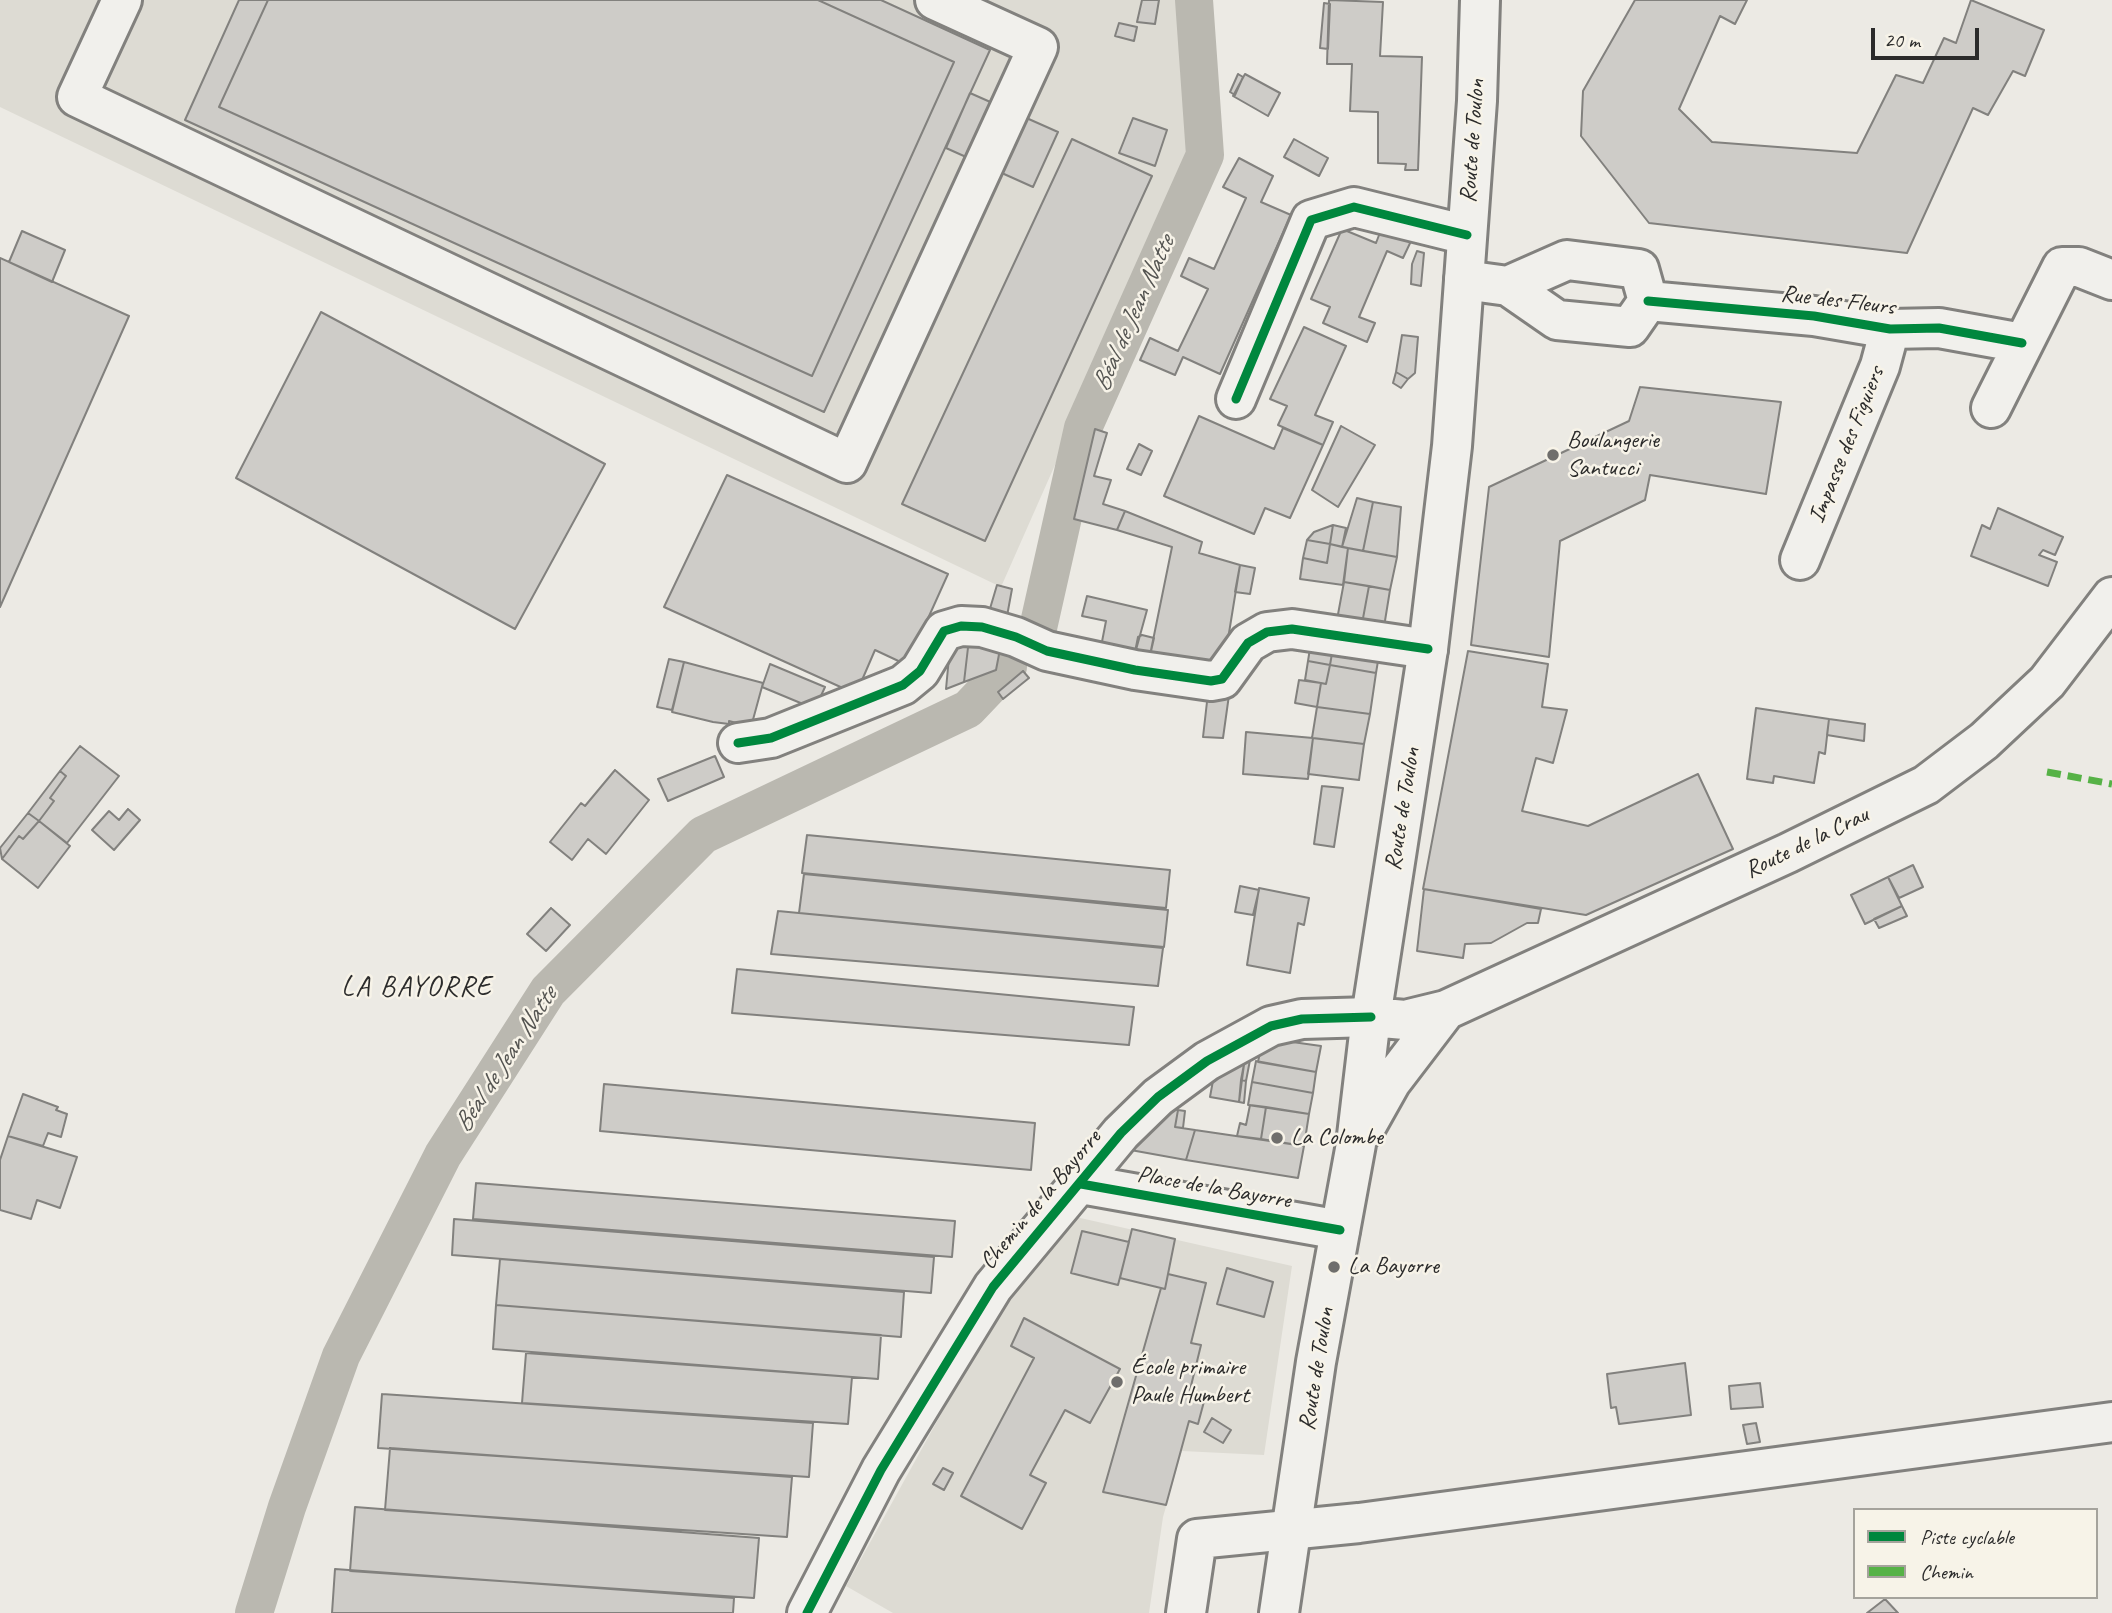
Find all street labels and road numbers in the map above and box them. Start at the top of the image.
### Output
street label: Route de Toulon [1454,78,1492,204]
street label: Rue des Fleurs [1779,280,1897,322]
street label: Impasse des Figuiers [1803,363,1891,527]
street label: Route de Toulon [1379,745,1427,873]
street label: Route de la Crau [1740,801,1874,885]
street label: Chemin de la Bayorre [974,1124,1108,1276]
street label: Place de la Bayorre [1135,1160,1293,1216]
street label: Route de Toulon [1293,1305,1341,1433]

